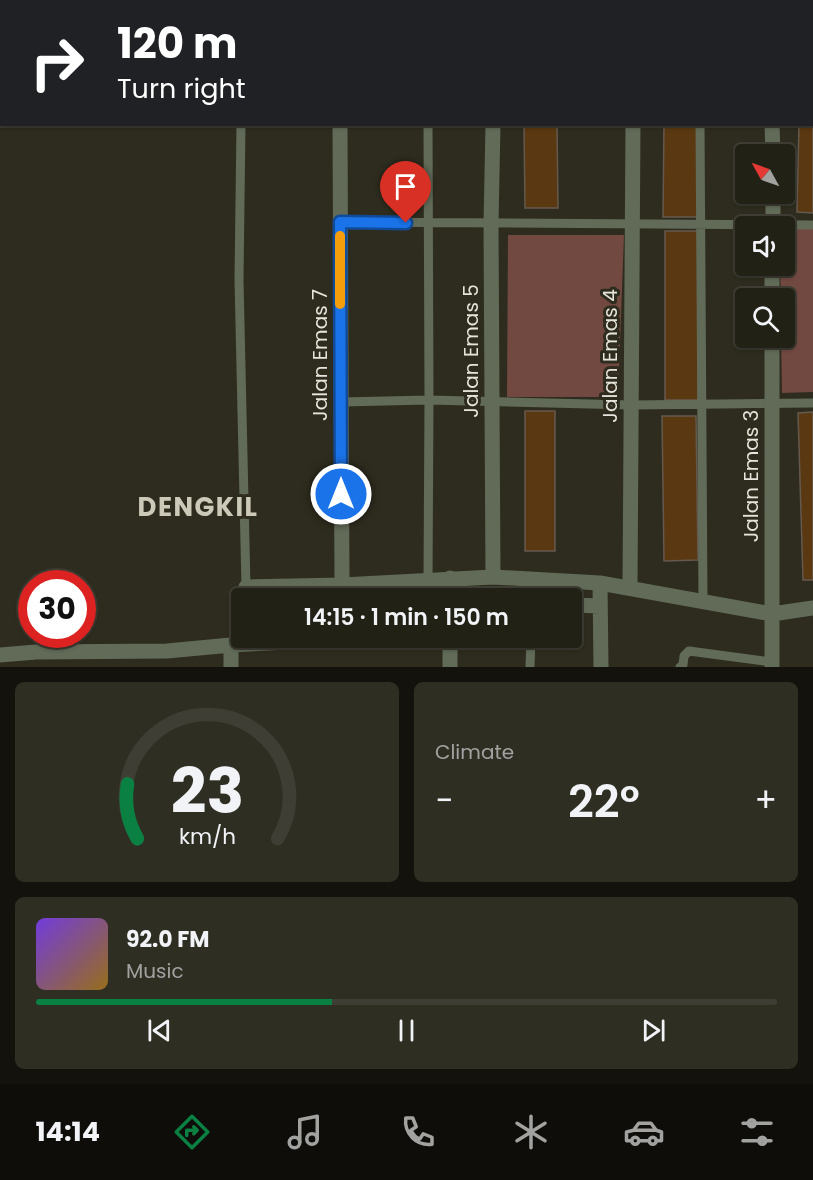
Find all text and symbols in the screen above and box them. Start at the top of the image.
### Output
text: 120 m [117,14,238,73]
icon: right [18,24,96,102]
text: Turn right [117,70,246,107]
north arrow [735,144,795,204]
map controls [735,144,795,348]
pin [380,161,431,223]
icon: arrive [389,170,422,203]
button: sound [735,216,795,276]
street label: Jalan Emas 5 [457,284,485,418]
button: search [735,288,795,348]
street label: Jalan Emas 7 [306,289,334,421]
street label: Jalan Emas 4 [596,289,624,423]
street label: Jalan Emas 3 [737,410,765,542]
position arrow [309,462,373,526]
district label: DENGKIL [137,489,259,525]
speed limit sign: 30 [18,570,96,648]
text: 14:15 · 1 min · 150 m [304,602,509,633]
text: Climate [435,738,514,766]
text: 23 [170,747,244,835]
text: 22° [568,770,640,833]
text: − [435,777,453,824]
text: + [754,777,777,824]
text: km/h [178,821,236,852]
text: 92.0 FM [126,924,210,955]
text: Music [126,957,184,985]
icon: previous [143,1014,176,1047]
icon: pause [390,1014,423,1047]
icon: next [637,1014,670,1047]
icon: directions [171,1111,213,1153]
icon: music [284,1111,326,1153]
icon: phone [397,1111,439,1153]
icon: climate [510,1111,552,1153]
icon: car [623,1111,665,1153]
icon: filters [736,1111,778,1153]
text: 14:14 [35,1113,100,1150]

